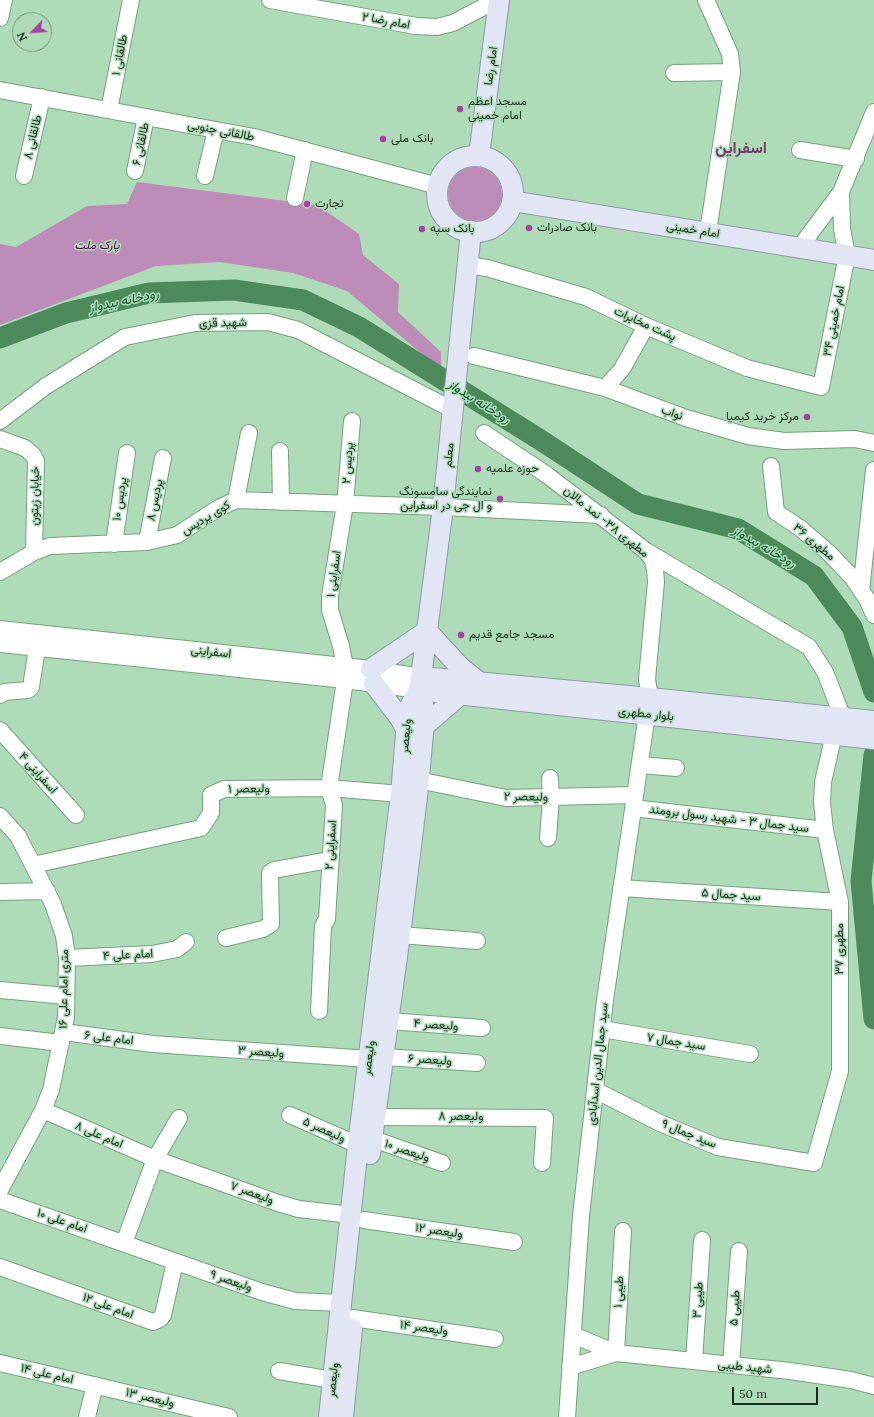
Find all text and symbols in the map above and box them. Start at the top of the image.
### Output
street label: امام رضا ۲ [361,10,411,32]
north arrow [12,12,52,52]
text: N [14,30,30,43]
street label: طالقانی ۱ [109,33,131,77]
street label: امام رضا [481,46,501,86]
place label: مسجد اعظم امام خمینی [468,95,527,123]
marker: مسجد اعظم امام خمینی [455,104,465,114]
street label: طالقانی ۸ [21,113,45,161]
street label: طالقانی جنوبی [186,117,256,145]
street label: طالقانی ۶ [129,121,153,167]
place label: بانک ملی [391,132,434,146]
marker: بانک ملی [378,134,388,144]
district label: اسفراین [715,138,767,158]
place label: تجارت [315,197,344,211]
marker: تجارت [302,199,312,209]
street label: امام خمینی [665,219,721,241]
place label: بانک صادرات [537,221,597,235]
place label: بانک سپه [430,222,475,236]
marker: بانک صادرات [524,223,534,233]
marker: بانک سپه [417,224,427,234]
park label: پارک ملت [75,239,119,253]
street label: امام خمینی ۳۴ [820,284,848,358]
water label: رودخانه بیدواز [88,286,160,316]
street label: پشت مخابرات [612,304,678,344]
street label: شهید قزی [199,315,247,331]
water label: رودخانه بیدواز [445,377,513,427]
street label: نواب [659,402,685,424]
place label: مرکز خرید کیمیا [726,410,799,424]
marker: مرکز خرید کیمیا [802,412,812,422]
street label: پردیس ۲ [339,442,357,484]
street label: معلم [441,442,457,468]
place label: حوزه علمیه [486,462,539,476]
marker: حوزه علمیه [473,464,483,474]
street label: خیابان زیتون [27,466,43,526]
street label: پردیس ۱۰ [110,476,130,522]
street label: پردیس ۸ [144,478,166,522]
street label: مطهری ۳۸- نمد مالان [561,483,651,561]
place label: نمایندگی سامسونگ و ال جی در اسفراین [399,485,492,513]
marker: نمایندگی سامسونگ و ال جی در اسفراین [495,494,505,504]
street label: کوی پردیس [179,498,233,538]
street label: مطهری ۳۶ [790,520,838,564]
water label: رودخانه بیدواز [729,523,799,571]
street label: اسفراینی ۱ [324,550,344,598]
place label: مسجد جامع قدیم [469,628,554,642]
marker: مسجد جامع قدیم [456,630,466,640]
street label: اسفراینی [190,643,232,661]
street label: بلوار مطهری [617,704,675,724]
street label: ولیعصر [397,718,415,754]
street label: اسفراینی ۴ [16,749,60,797]
street label: ولیعصر ۱ [228,781,270,797]
street label: ولیعصر ۲ [504,789,548,805]
street label: سید جمال ۳ - شهید رسول برومند [648,802,810,836]
street label: اسفراینی ۲ [322,820,340,870]
street label: سید جمال ۵ [701,886,761,904]
street label: مطهری ۳۷ [833,923,847,975]
street label: امام علی ۴ [102,946,154,964]
street label: ۱۶ متری امام علی [56,949,72,1029]
street label: سید جمال الدین اسدآبادی [584,1002,612,1126]
street label: ولیعصر ۴ [413,1016,459,1034]
street label: امام علی ۶ [84,1028,134,1048]
street label: سید جمال ۷ [646,1030,706,1054]
street label: ولیعصر [360,1040,378,1076]
street label: ولیعصر ۳ [238,1043,284,1061]
street label: ولیعصر ۶ [408,1051,452,1069]
street label: ولیعصر ۸ [438,1110,484,1124]
street label: ولیعصر ۵ [300,1114,348,1146]
street label: سید جمال ۹ [659,1116,719,1152]
street label: امام علی ۸ [73,1118,125,1152]
street label: ولیعصر ۱۰ [383,1137,431,1165]
street label: ولیعصر ۷ [228,1179,276,1207]
street label: امام علی ۱۰ [35,1206,89,1236]
street label: ولیعصر ۱۲ [414,1221,464,1241]
street label: ولیعصر ۹ [208,1267,254,1295]
street label: طیبی ۱ [611,1276,627,1308]
street label: طیبی ۳ [690,1281,706,1319]
street label: امام علی ۱۲ [80,1290,136,1322]
street label: طیبی ۵ [727,1290,743,1326]
street label: ولیعصر ۱۴ [399,1317,449,1339]
street label: شهید طیبی [717,1357,773,1377]
street label: امام علی ۱۴ [19,1361,75,1387]
street label: ولیعصر [324,1362,342,1398]
scale bar [734,1379,820,1405]
street label: ولیعصر ۱۳ [124,1385,176,1411]
text: 50 m [739,1386,767,1401]

